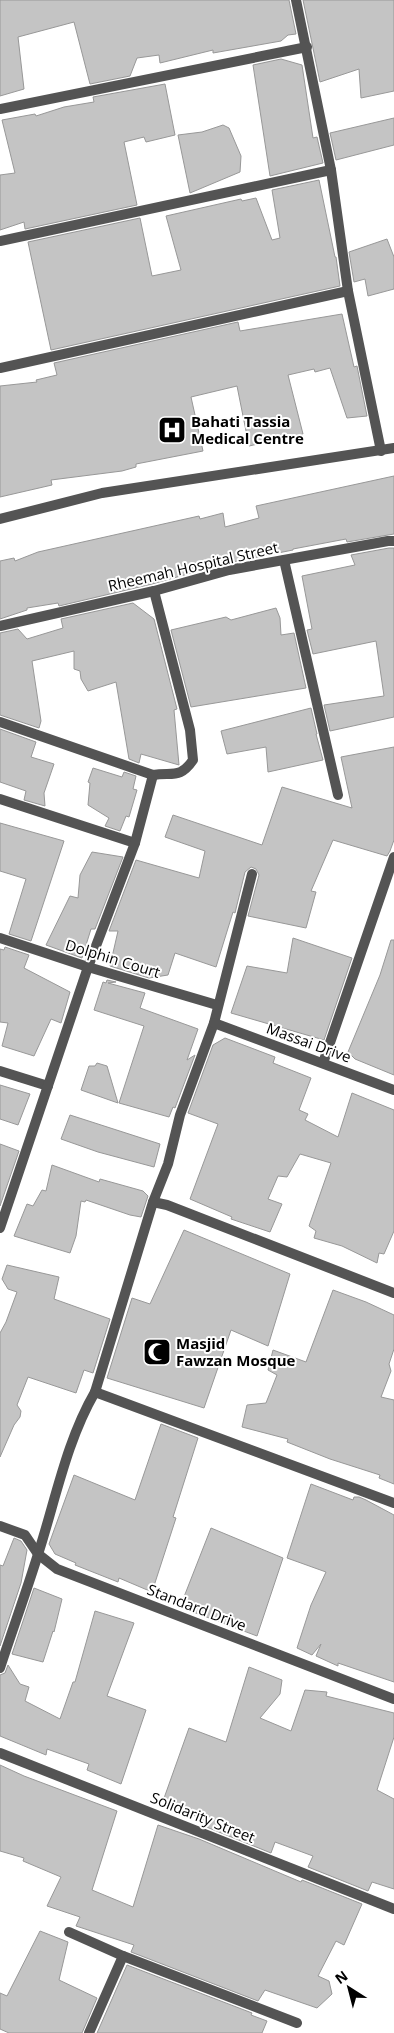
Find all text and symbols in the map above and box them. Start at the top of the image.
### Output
place label: Bahati Tassia Medical Centre [191,411,304,448]
hospital icon: Bahati Tassia Medical Centre [157,415,187,445]
street label: Rheemah Hospital Street [106,537,280,595]
street label: Dolphin Court [63,934,163,982]
street label: Massai Drive [264,1017,354,1067]
place label: Masjid Fawzan Mosque [176,1333,296,1370]
mosque icon: Masjid Fawzan Mosque [142,1337,172,1367]
street label: Standard Drive [145,1579,249,1635]
street label: Solidarity Street [148,1787,258,1847]
north arrow [324,1963,374,2013]
text: N [331,1966,351,1988]

